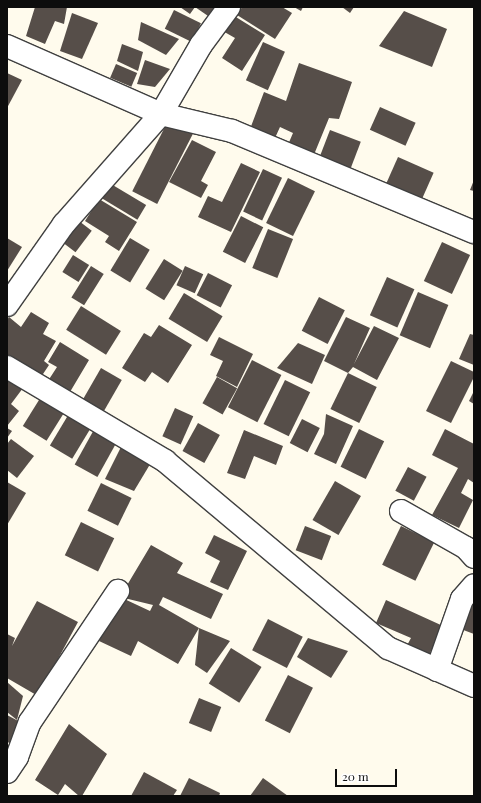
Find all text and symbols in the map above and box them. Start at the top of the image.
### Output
scale bar [337,761,399,787]
text: 20 m [342,768,369,784]

